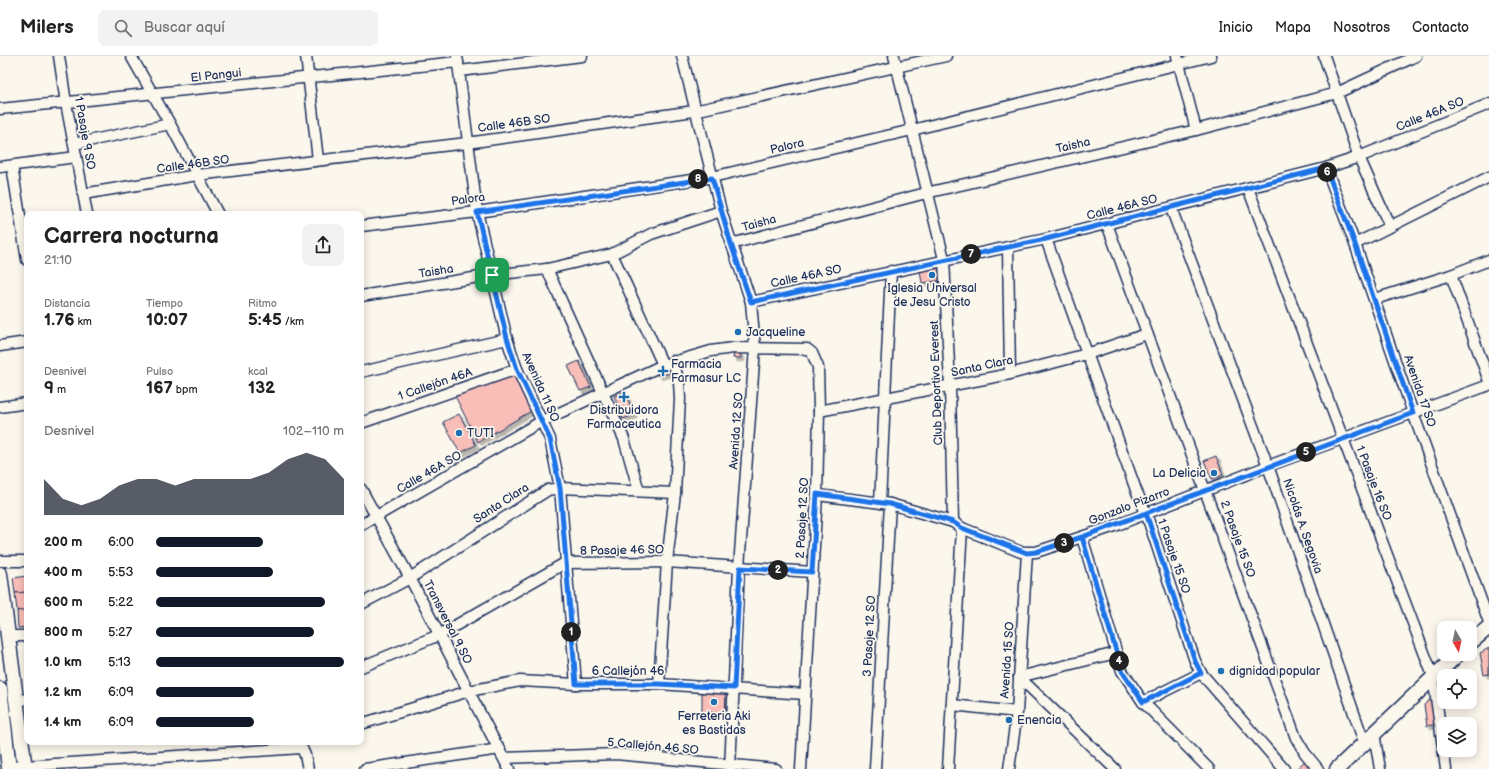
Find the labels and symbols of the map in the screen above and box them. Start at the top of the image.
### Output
street label: El Pangui [190,65,242,86]
street label: Calle 46A SO [1394,94,1467,135]
street label: 1 Pasaje 9 SO [71,95,98,171]
street label: Calle 46B SO [477,111,551,136]
street label: Taisha [1054,134,1092,157]
street label: Palora [769,135,806,158]
street label: Calle 46B SO [156,152,230,177]
pin: 6 [1317,162,1337,182]
pin: 8 [688,169,708,189]
street label: Palora [450,190,486,209]
street label: Calle 46A SO [1085,191,1159,224]
street label: Taisha [740,212,778,235]
pin: 7 [961,244,981,264]
pin [475,258,509,292]
street label: Taisha [418,261,455,282]
street label: Calle 46A SO [769,262,843,291]
marker: Iglesia Universal de Jesu Cristo [927,270,937,280]
place label: Iglesia Universal de Jesu Cristo [887,281,977,310]
street label: Club Deportivo Everest [927,320,946,446]
place label: Jacqueline [746,325,805,340]
marker: Jacqueline [733,327,743,337]
street label: Avenida 11 SO [518,350,563,424]
street label: Santa Clara [950,353,1015,380]
street label: Avenida 17 SO [1400,353,1439,429]
place label: Farmacia Farmasur LC [671,357,741,386]
street label: 1 Callejón 46A [396,365,475,404]
marker: Farmacia Farmasur LC [658,366,668,376]
marker: Distribuidora Farmaceutica [619,392,629,402]
street label: Avenida 12 SO [726,392,747,470]
place label: Distribuidora Farmaceutica [587,403,661,432]
place label: TUTI [467,426,494,441]
marker: TUTI [454,428,464,438]
pin: 5 [1296,442,1316,462]
street label: 1 Pasaje 16 SO [1352,444,1395,523]
street label: Calle 46A SO [394,448,464,497]
place label: La Delicia [1152,466,1206,481]
marker: La Delicia [1209,468,1219,478]
street label: 2 Pasaje 12 SO [793,477,812,559]
street label: Nicolás A. Segovia [1279,477,1326,576]
street label: Santa Clara [471,480,532,527]
street label: Gonzalo Pizarro [1087,484,1172,529]
street label: 2 Pasaje 15 SO [1217,499,1258,580]
street label: 1 Pasaje 15 SO [1154,517,1193,596]
pin: 3 [1054,533,1074,553]
street label: 8 Pasaje 46 SO [580,542,664,559]
pin: 2 [768,560,788,580]
street label: Transversal 9 SO [420,578,475,667]
street label: 3 Pasaje 12 SO [860,595,879,677]
street label: Avenida 15 SO [997,621,1018,699]
north arrow [1437,621,1477,661]
pin: 1 [561,622,581,642]
pin: 4 [1109,651,1129,671]
street label: 6 Callejón 46 [592,664,664,679]
place label: dignidad popular [1229,664,1321,679]
marker: dignidad popular [1216,666,1226,676]
marker: Ferreteria Aki es Bastidas [709,697,719,707]
place label: Ferreteria Aki es Bastidas [677,709,751,738]
place label: Enencia [1017,713,1062,728]
marker: Enencia [1004,715,1014,725]
street label: 5 Callejón 46 SO [607,735,699,758]

